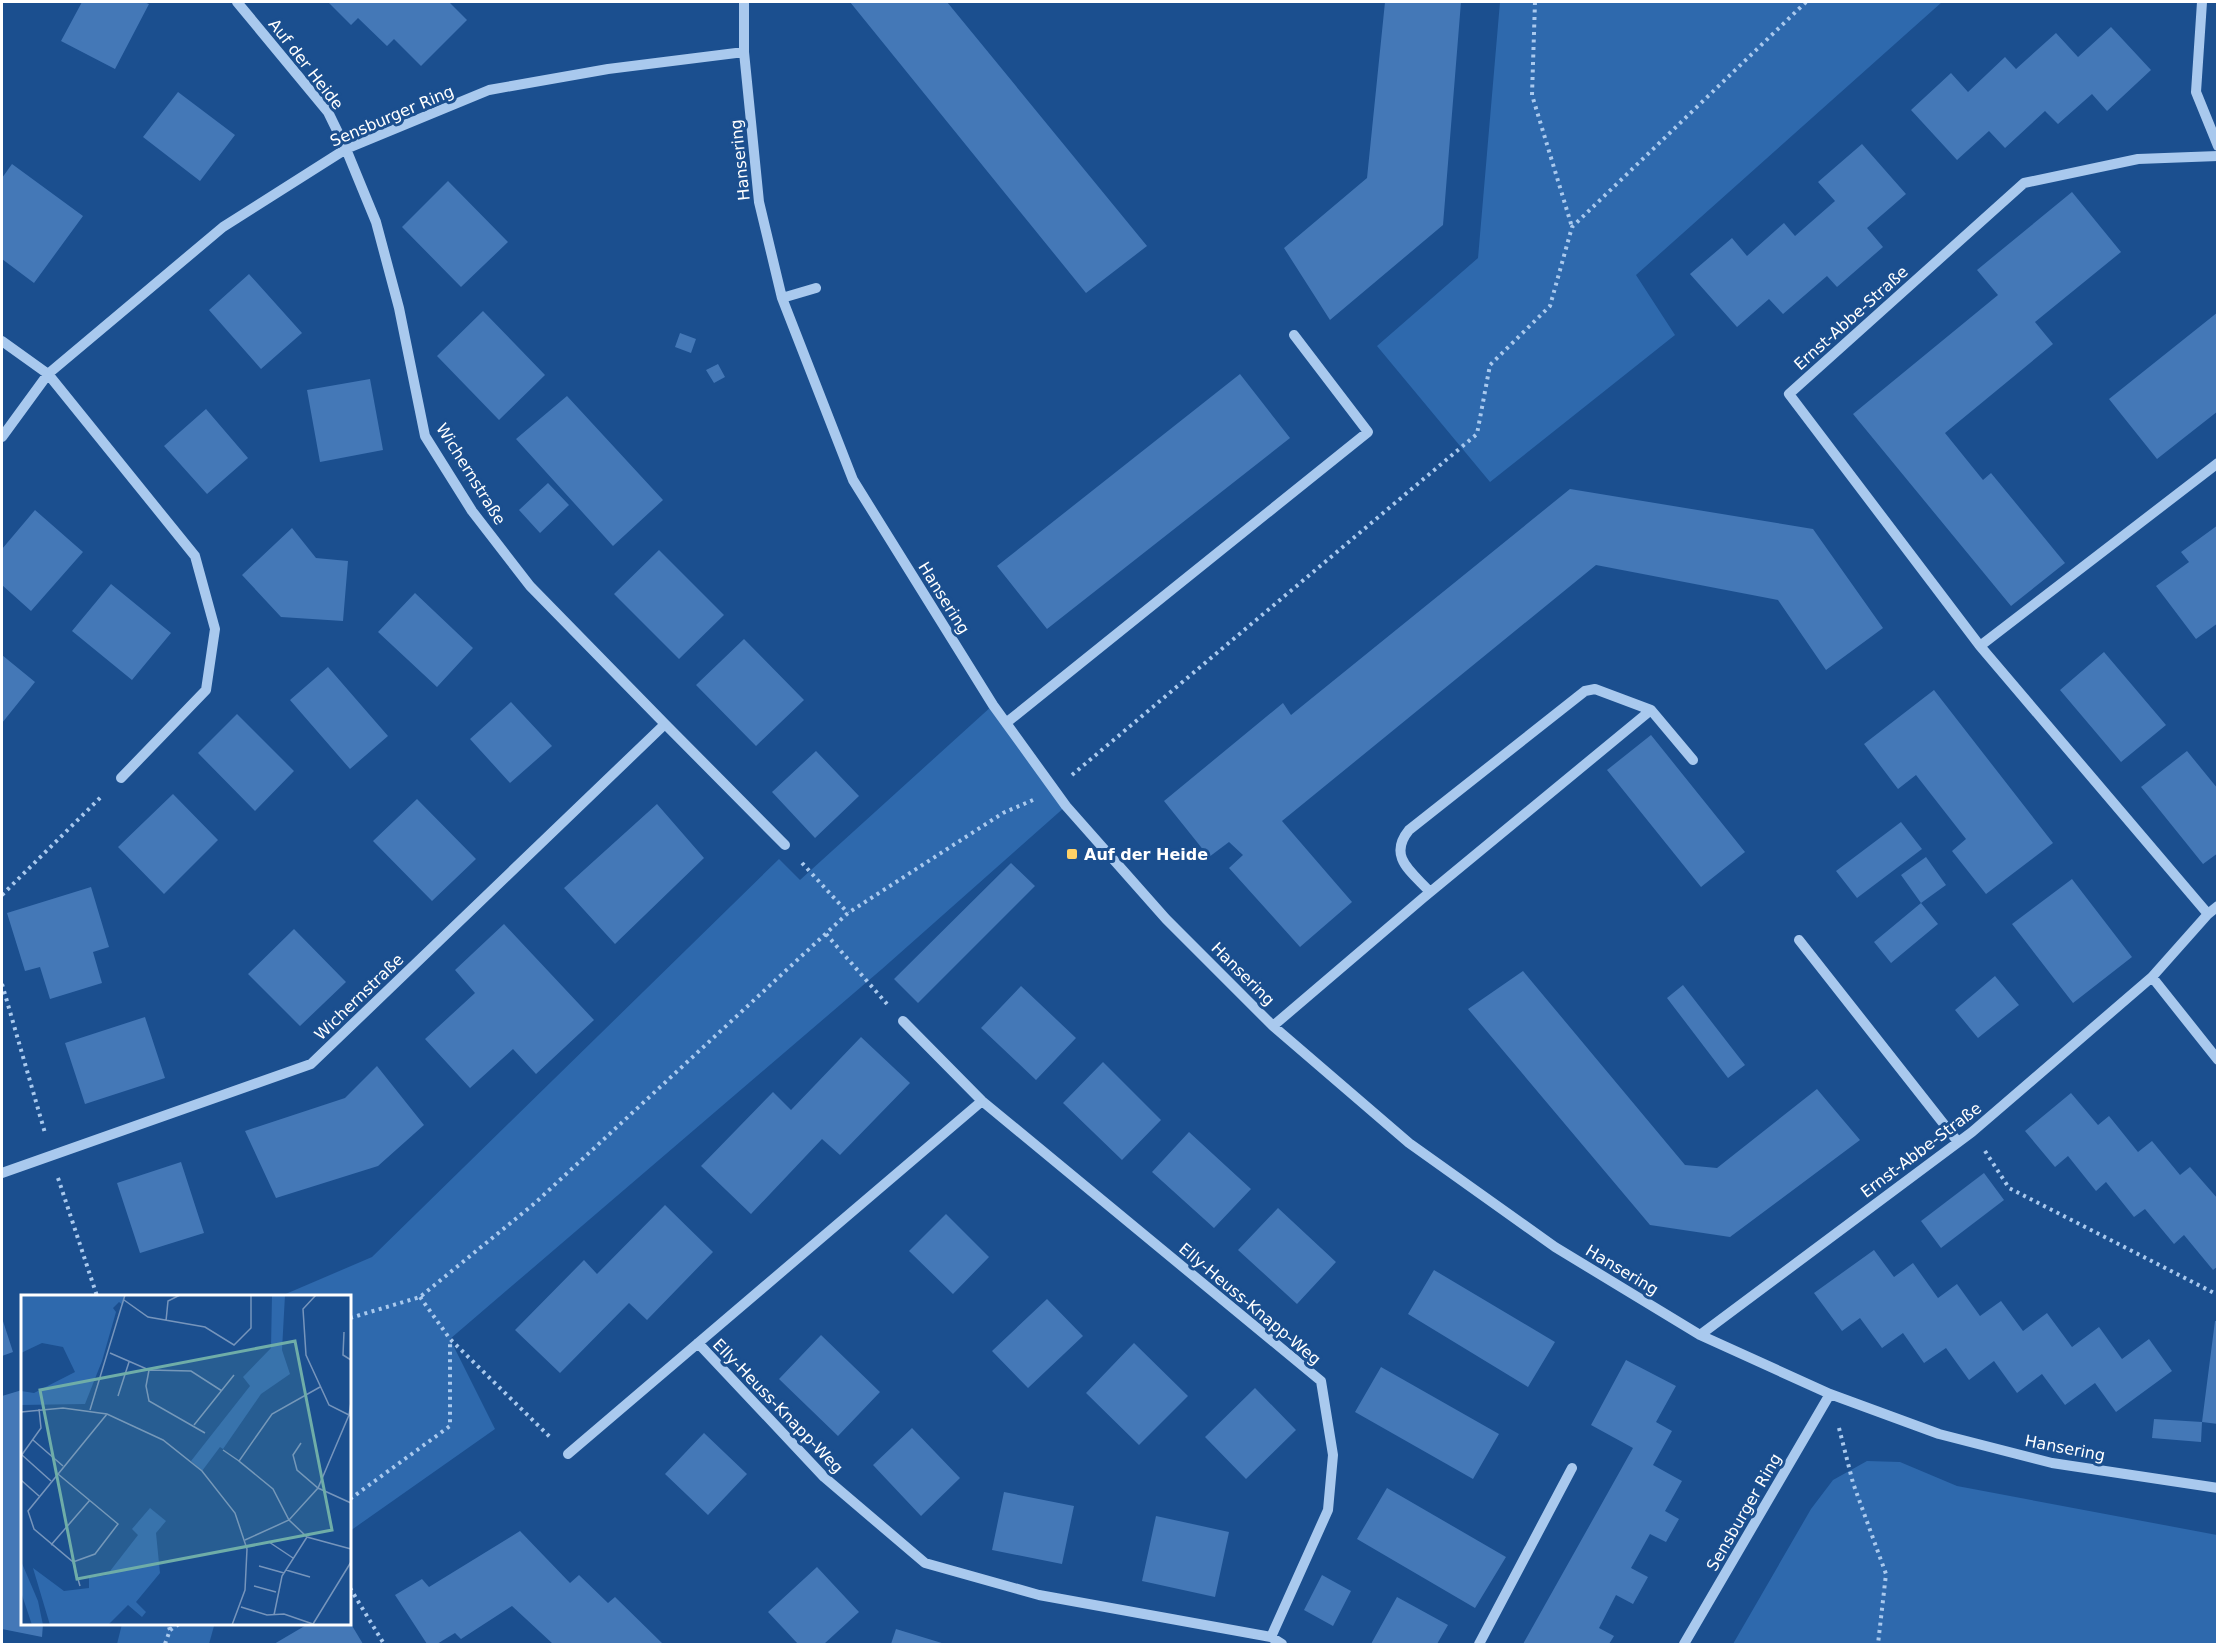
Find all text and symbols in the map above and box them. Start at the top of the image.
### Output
street label: Auf der Heide [265,15,347,113]
street label: Sensburger Ring [327,81,457,151]
street label: Hansering [726,118,754,202]
street label: Ernst-Abbe-Straße [1790,262,1912,374]
street label: Wichernstraße [432,420,510,528]
street label: Hansering [914,558,974,638]
place label: Auf der Heide [1084,845,1208,864]
marker: Auf der Heide [1065,847,1079,861]
street label: Hansering [1207,938,1279,1010]
street label: Wichernstraße [311,950,407,1044]
street label: Ernst-Abbe-Straße [1857,1098,1985,1202]
street label: Elly-Heuss-Knapp-Weg [1175,1239,1325,1369]
street label: Hansering [1582,1241,1662,1299]
inset map [21,1295,351,1625]
street label: Elly-Heuss-Knapp-Weg [709,1335,847,1477]
street label: Hansering [2023,1431,2107,1465]
street label: Sensburger Ring [1703,1450,1785,1574]

